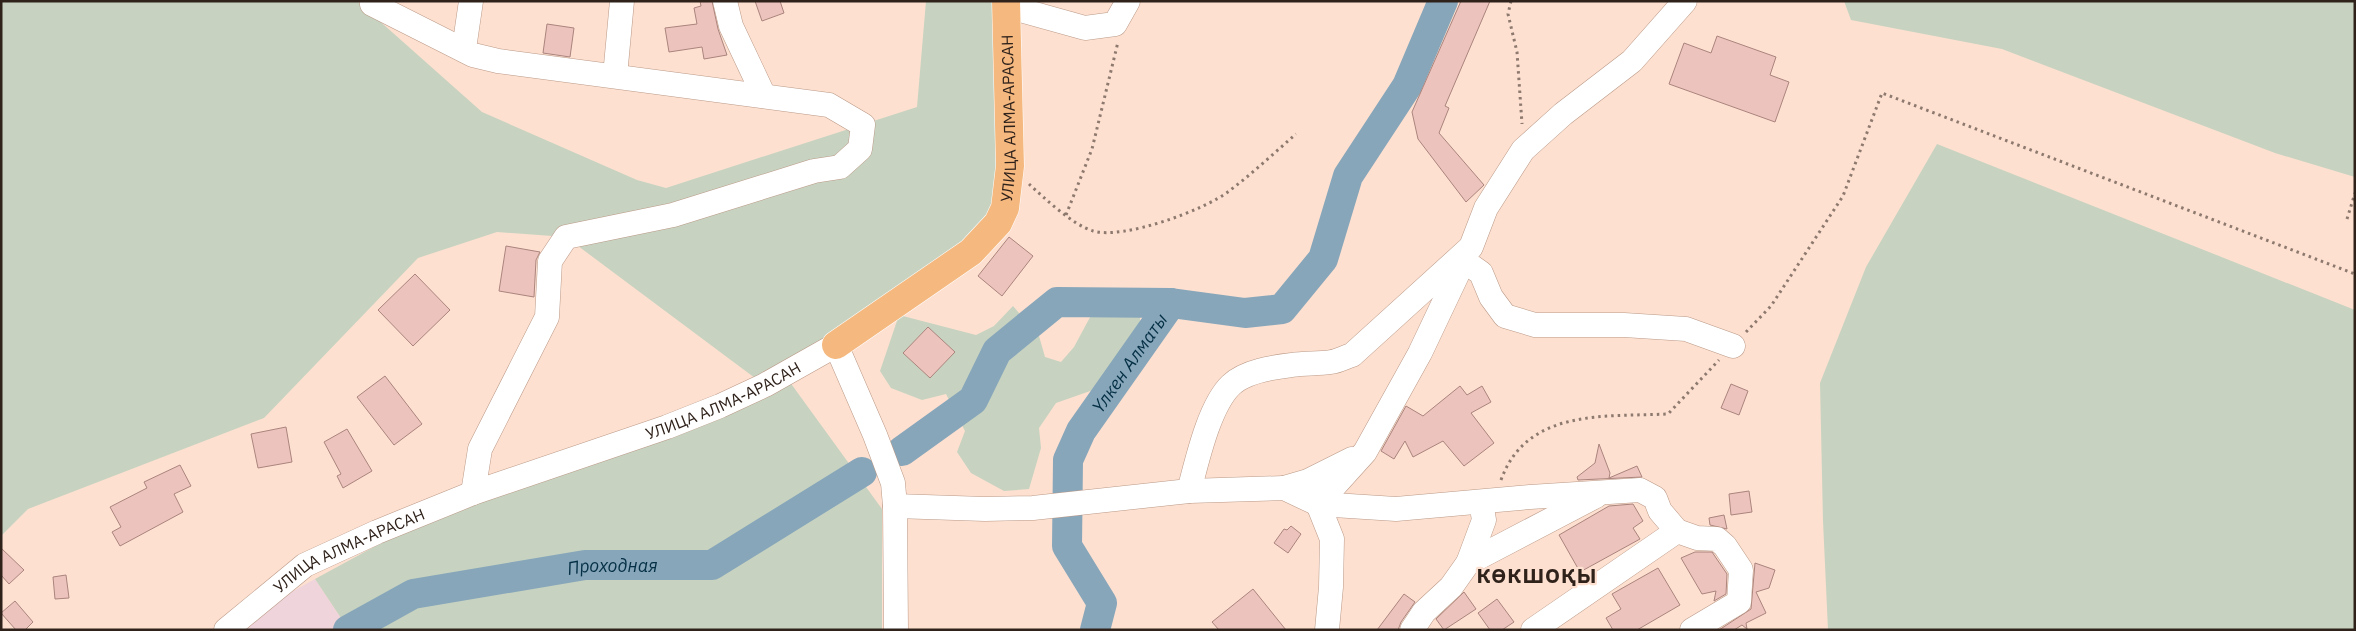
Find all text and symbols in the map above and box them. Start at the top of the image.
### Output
street label: УЛИЦА АЛМА-АРАСАН [996,34,1020,203]
water label: Үлкен Алматы [1086,308,1172,417]
street label: УЛИЦА АЛМА-АРАСАН [643,357,804,444]
street label: УЛИЦА АЛМА-АРАСАН [269,504,427,597]
water label: Проходная [565,553,658,579]
district label: КӨКШОҚЫ [1477,561,1597,589]

